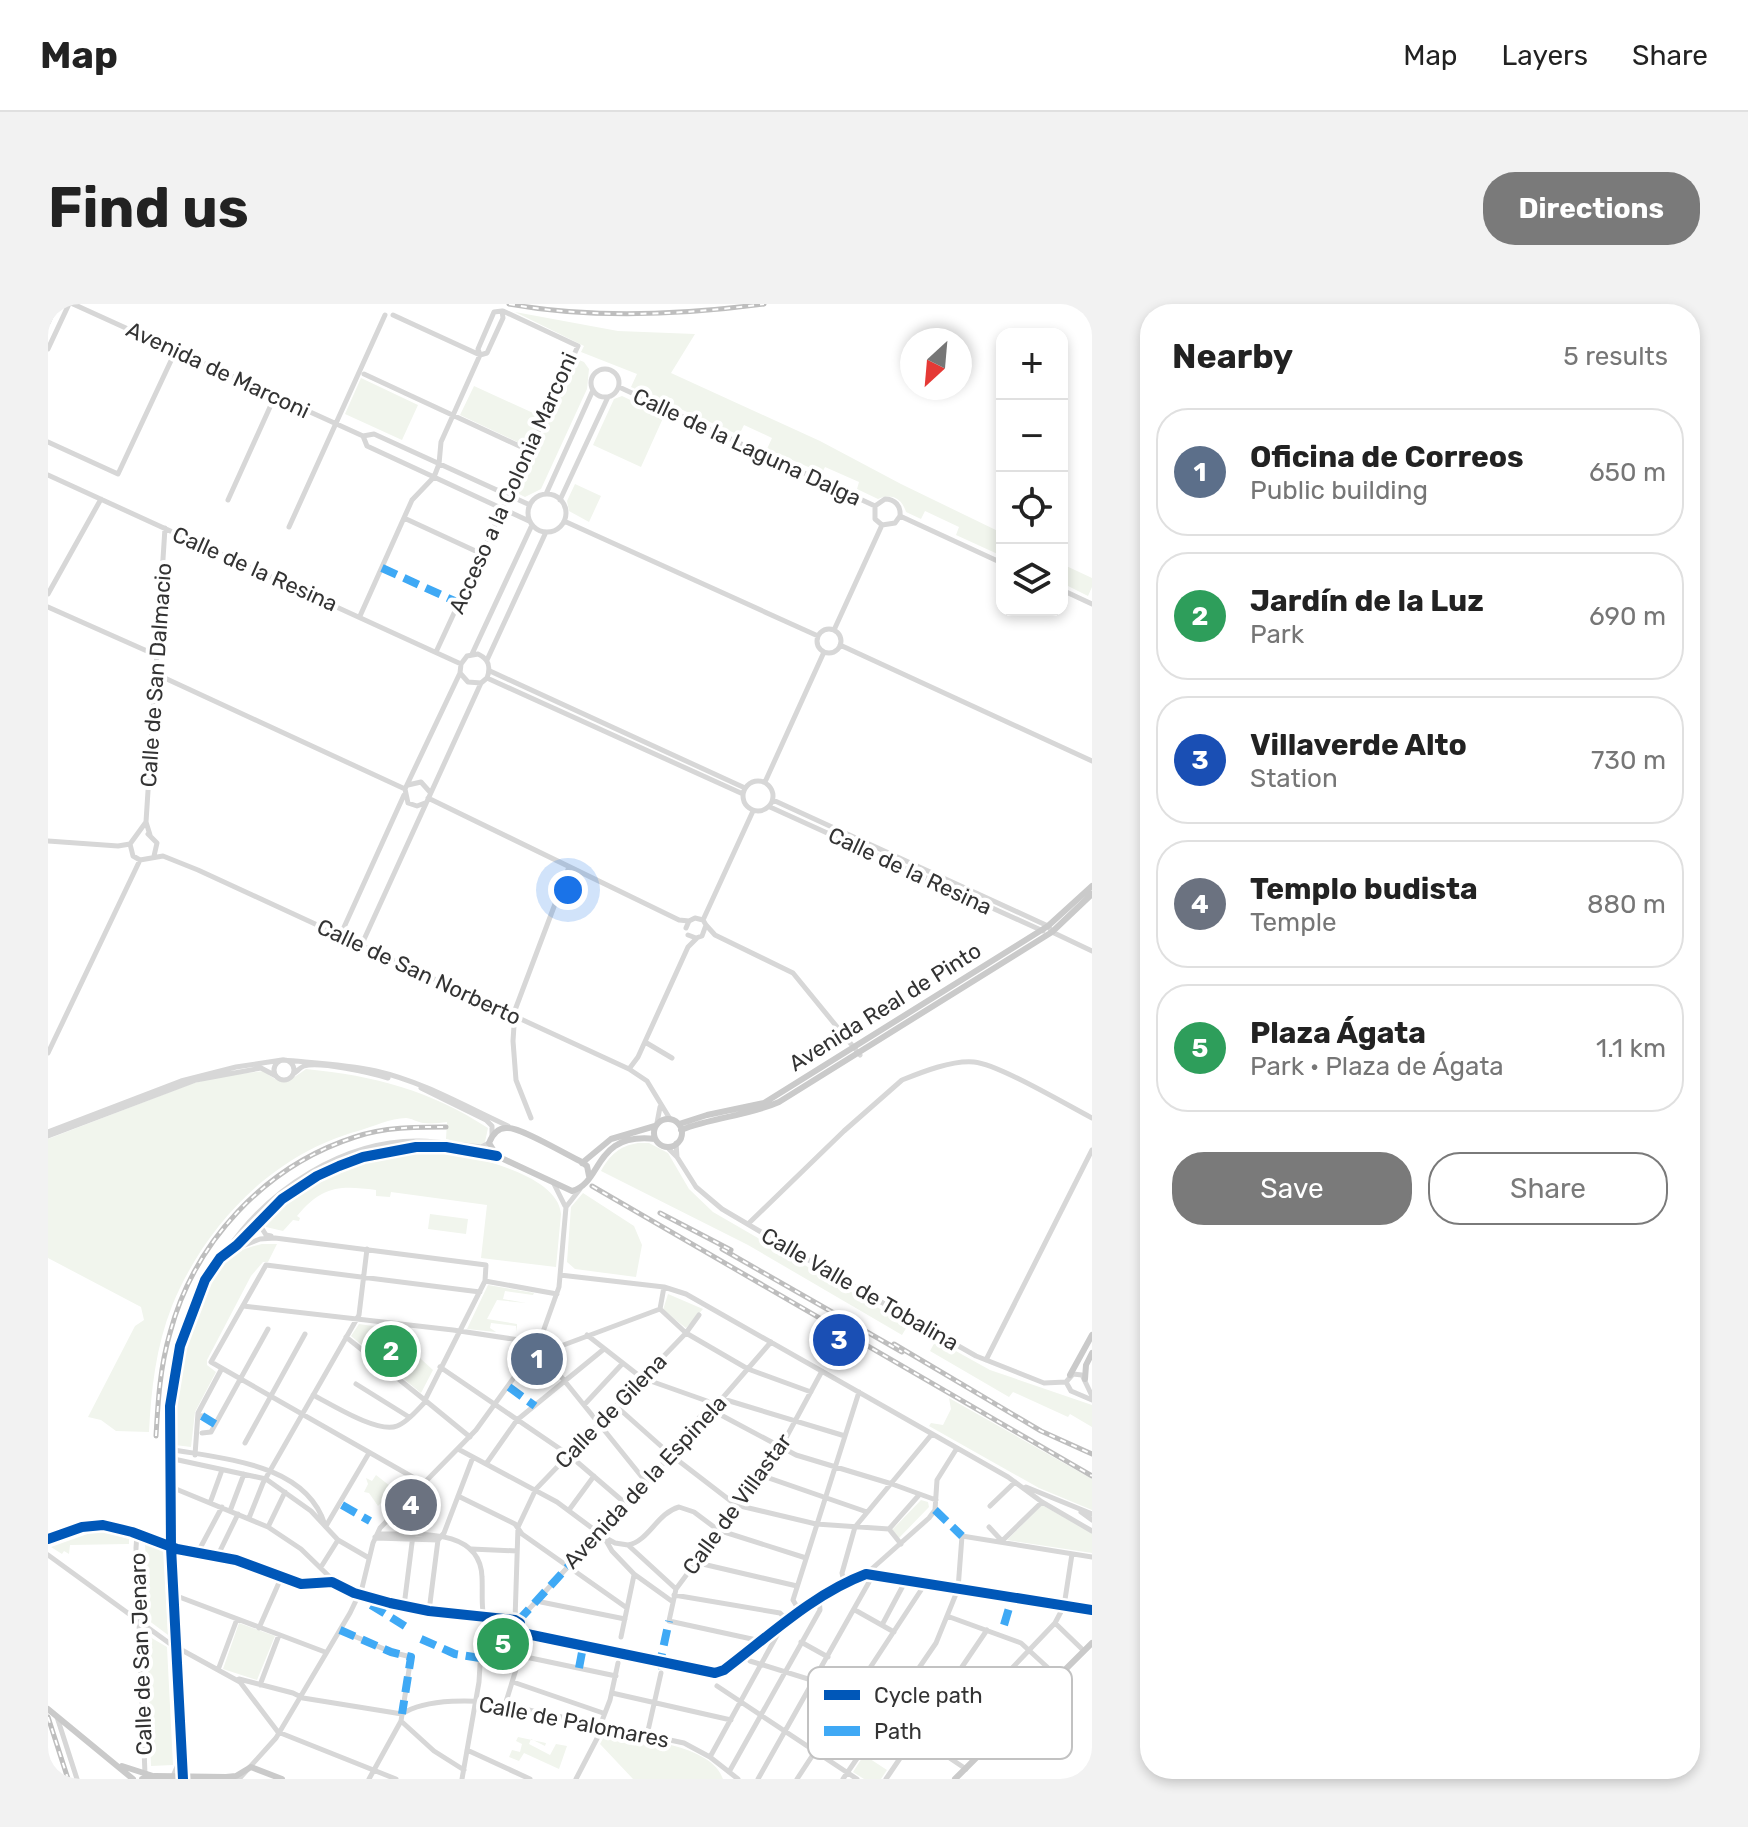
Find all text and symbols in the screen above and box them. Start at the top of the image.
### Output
text: Map [40,32,118,78]
text: Map [1403,39,1458,72]
text: Layers [1502,39,1588,72]
text: Share [1632,39,1708,72]
button: Directions [1483,172,1700,245]
text: Find us [48,175,249,241]
street label: Avenida de Marconi [122,316,314,424]
north arrow [900,328,972,400]
map controls [996,328,1068,616]
button: + [996,328,1068,400]
text: Nearby [1172,336,1293,377]
text: 5 results [1563,341,1668,372]
street label: Acceso a la Colonia Marconi [443,348,583,618]
street label: Calle de la Laguna Dalga [629,382,865,512]
button: − [996,400,1068,472]
text: Oficina de Correos [1250,439,1524,475]
text: 1 [1194,457,1206,488]
text: 650 m [1589,457,1666,488]
button: locate [996,472,1068,544]
text: Public building [1250,475,1428,506]
street label: Calle de la Resina [168,521,342,617]
button: layers [996,544,1068,616]
street label: Calle de San Dalmacio [135,562,177,788]
text: Jardín de la Luz [1250,583,1484,619]
text: 2 [1192,601,1208,632]
text: 690 m [1589,601,1666,632]
text: Park [1250,619,1304,650]
text: Villaverde Alto [1250,727,1467,763]
text: 3 [1191,745,1209,776]
text: 730 m [1591,745,1666,776]
text: Station [1250,763,1338,794]
street label: Calle de la Resina [824,821,996,921]
your location [548,870,588,910]
text: Templo budista [1250,871,1478,907]
text: 4 [1191,889,1209,920]
text: 880 m [1587,889,1666,920]
text: Temple [1250,907,1337,938]
street label: Calle de San Norberto [313,913,525,1031]
street label: Avenida Real de Pinto [784,937,986,1077]
text: Plaza Ágata [1250,1015,1426,1051]
text: 5 [1192,1033,1208,1064]
text: 1.1 km [1596,1033,1666,1064]
text: Park · Plaza de Ágata [1250,1051,1504,1082]
button: Save [1172,1152,1412,1225]
button: Share [1428,1152,1668,1225]
street label: Calle Valle de Tobalina [757,1222,963,1356]
pin: 3 [813,1310,865,1370]
pin: 2 [365,1321,417,1381]
pin: 1 [511,1329,563,1389]
street label: Calle de Gilena [549,1348,673,1474]
street label: Avenida de la Espinela [558,1390,732,1574]
street label: Calle de Villastar [677,1428,798,1580]
pin: 4 [385,1475,437,1535]
street label: Calle de San Jenaro [124,1552,158,1756]
pin: 5 [477,1614,529,1674]
legend [808,1667,1072,1759]
text: Cycle path [874,1682,983,1709]
street label: Calle de Palomares [476,1690,672,1754]
text: Path [874,1718,922,1745]

